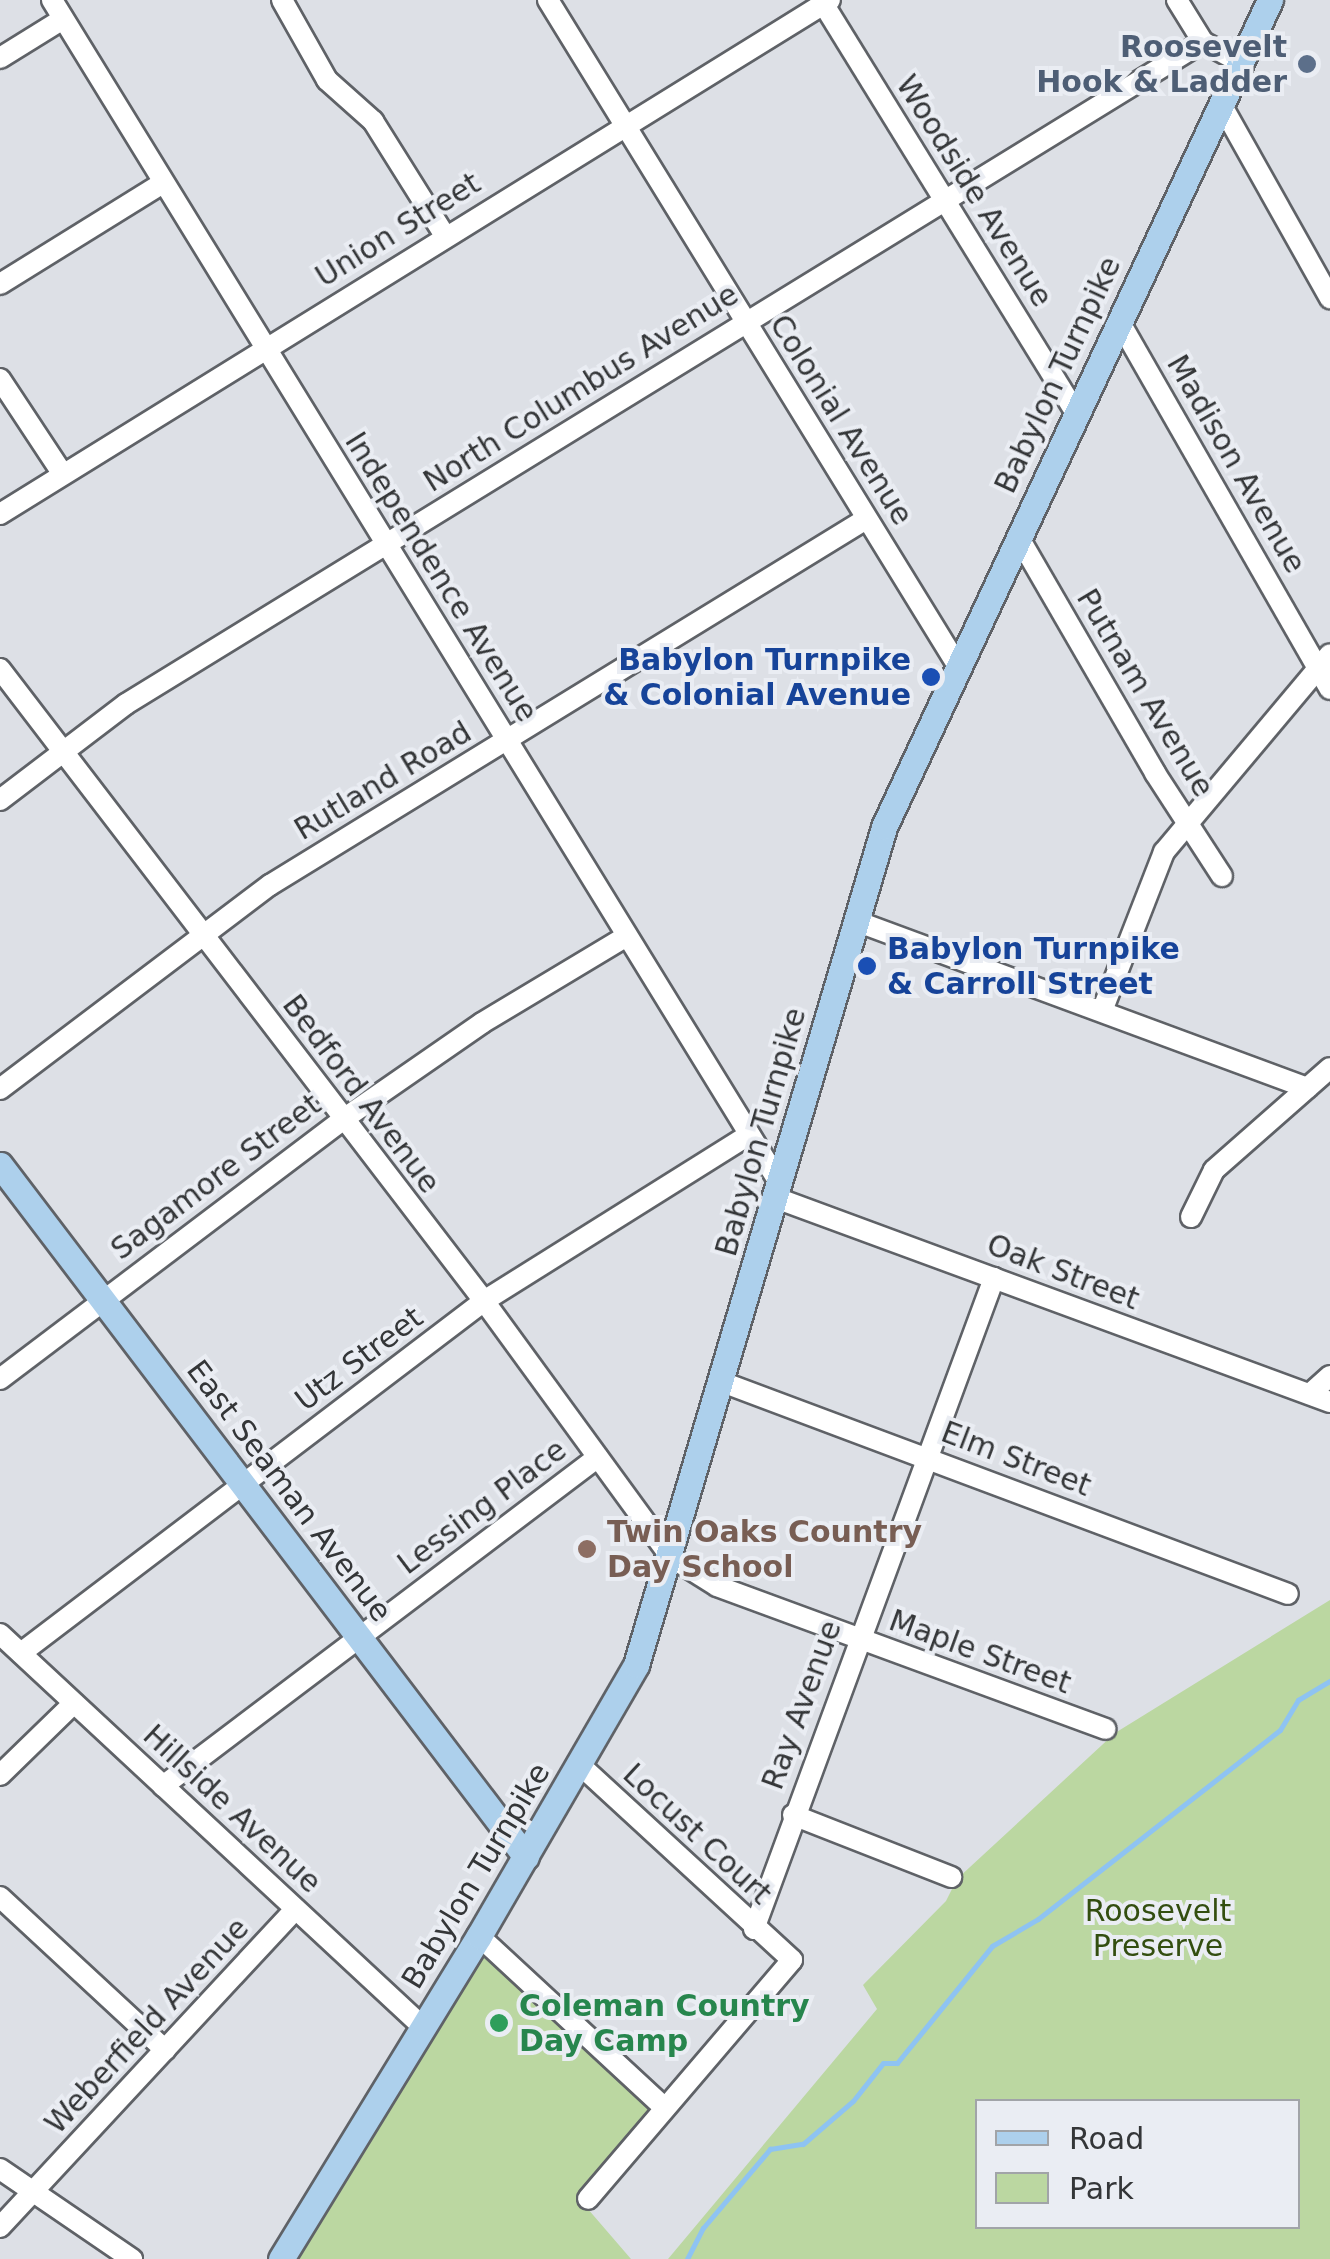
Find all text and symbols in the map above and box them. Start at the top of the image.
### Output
place label: Roosevelt Hook & Ladder [1036,29,1287,100]
marker: Roosevelt Hook & Ladder [1296,53,1318,75]
street label: Woodside Avenue [888,69,1060,313]
street label: Union Street [309,165,487,295]
street label: Babylon Turnpike [987,251,1129,499]
street label: North Columbus Avenue [417,276,745,500]
street label: Colonial Avenue [762,308,920,532]
street label: Madison Avenue [1159,349,1313,579]
street label: Independence Avenue [337,426,545,728]
street label: Putnam Avenue [1069,583,1221,803]
place label: Babylon Turnpike & Colonial Avenue [603,642,911,712]
marker: Babylon Turnpike & Colonial Avenue [920,666,942,688]
street label: Rutland Road [288,714,478,848]
place label: Babylon Turnpike & Carroll Street [887,931,1180,1002]
marker: Babylon Turnpike & Carroll Street [856,955,878,977]
street label: Bedford Avenue [275,988,447,1200]
street label: Babylon Turnpike [708,1004,814,1260]
street label: Sagamore Street [104,1086,328,1268]
street label: Oak Street [982,1227,1144,1317]
street label: Utz Street [288,1299,430,1419]
street label: East Seaman Avenue [179,1353,399,1629]
street label: Elm Street [936,1414,1096,1504]
street label: Lessing Place [391,1432,573,1582]
place label: Twin Oaks Country Day School [607,1514,922,1584]
marker: Twin Oaks Country Day School [576,1538,598,1560]
street label: Maple Street [884,1602,1076,1702]
street label: Ray Avenue [755,1616,849,1794]
street label: Hillside Avenue [136,1717,328,1901]
street label: Locust Court [615,1756,779,1912]
street label: Babylon Turnpike [394,1757,558,1995]
park label: Roosevelt Preserve [1085,1893,1231,1964]
street label: Weberfield Avenue [38,1911,256,2141]
place label: Coleman Country Day Camp [519,1988,810,2058]
marker: Coleman Country Day Camp [488,2012,510,2034]
legend [975,2099,1300,2229]
text: Road [1069,2121,1144,2156]
text: Park [1069,2171,1134,2206]

